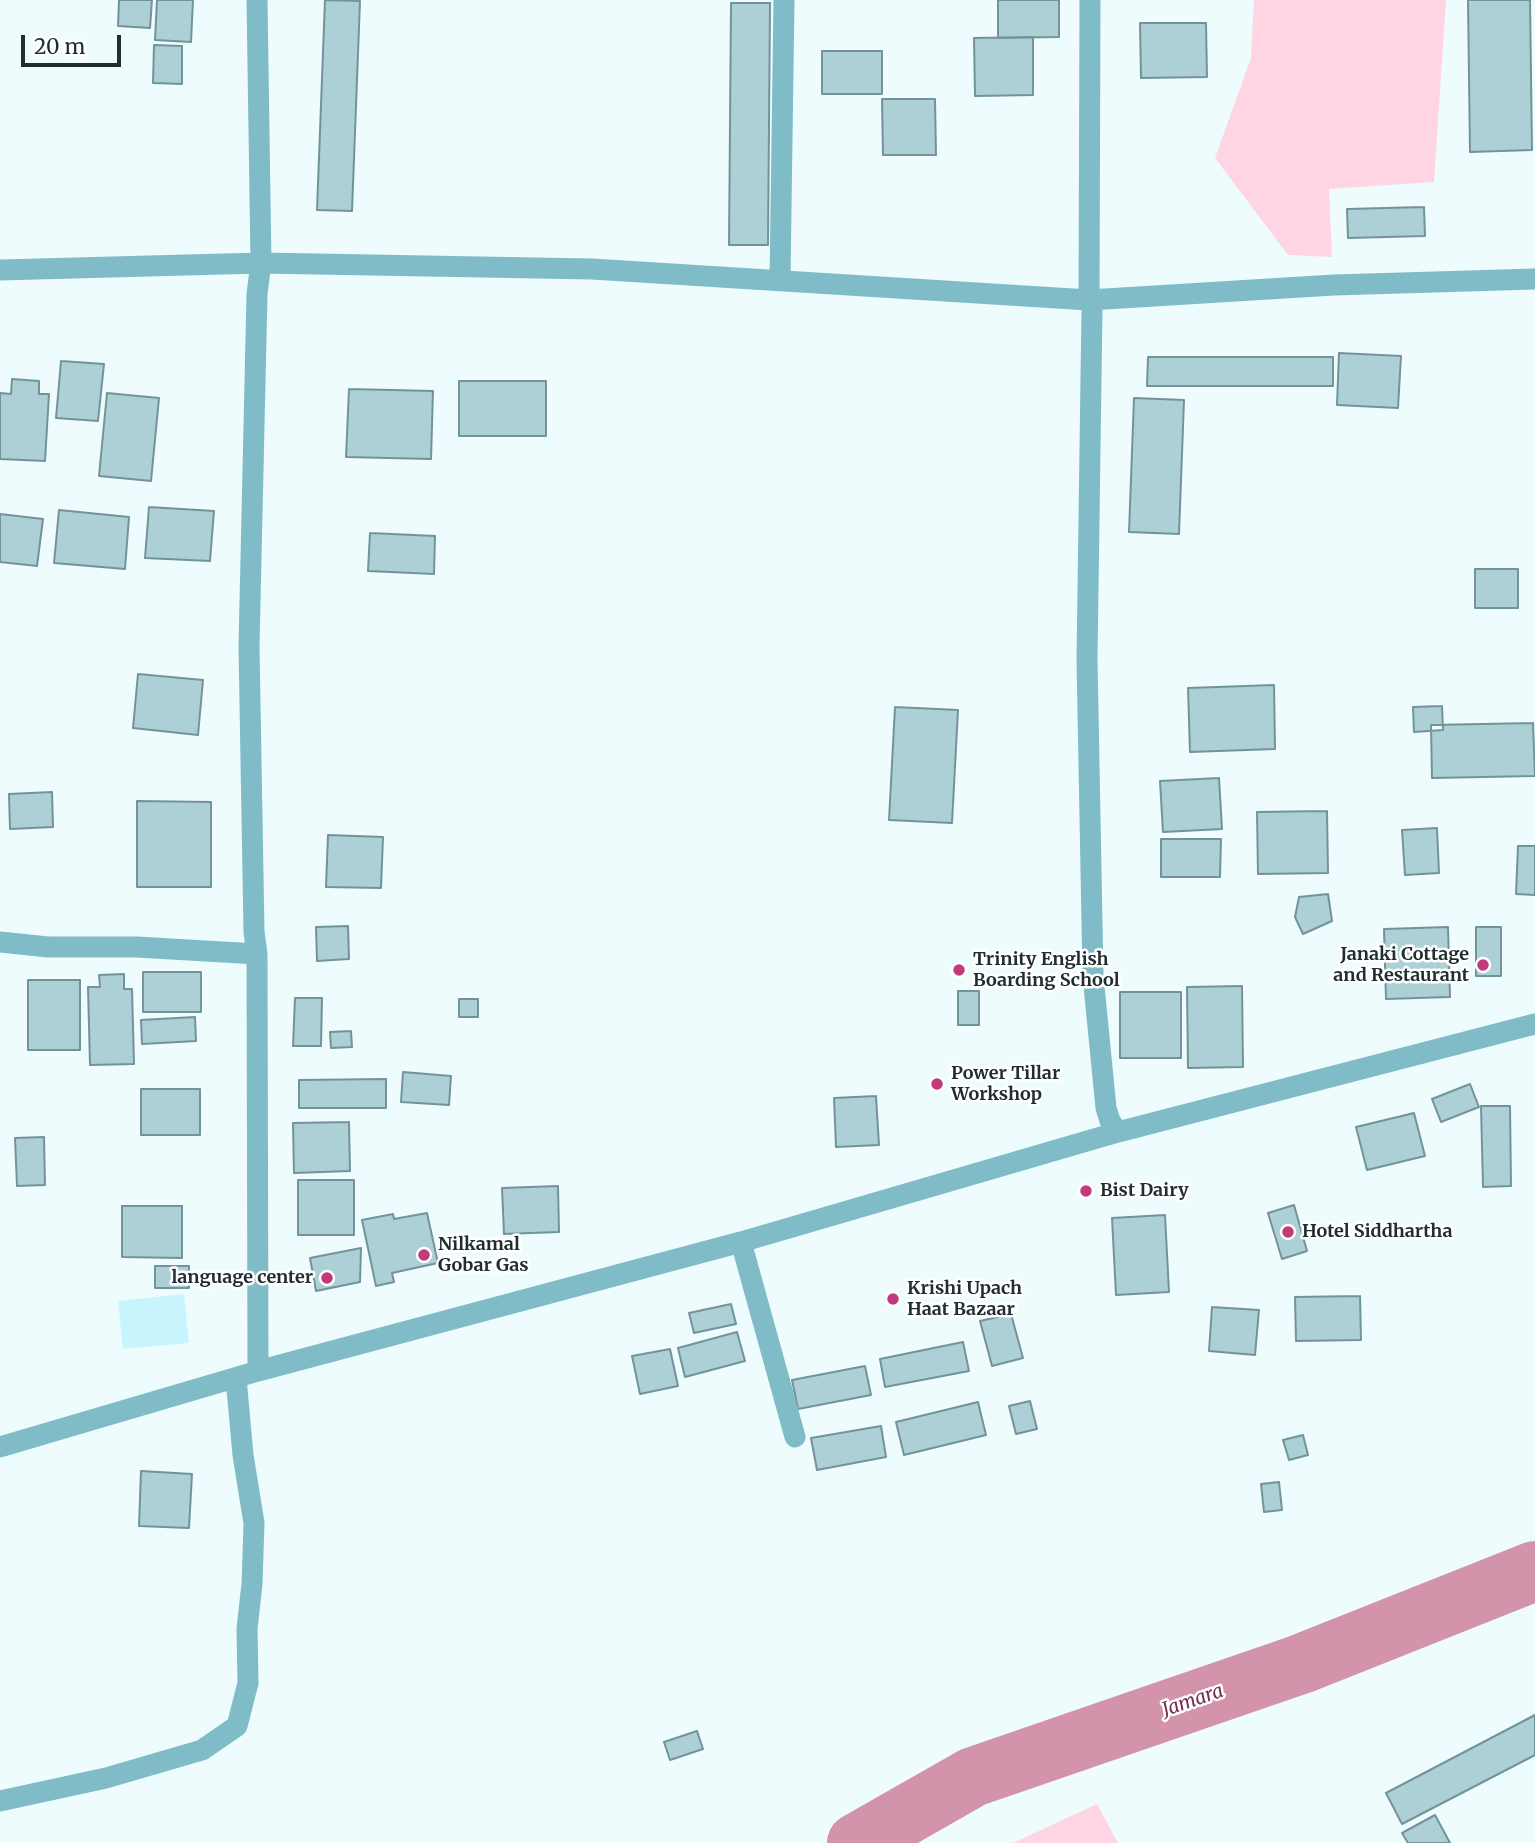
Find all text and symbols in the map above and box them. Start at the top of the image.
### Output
scale bar [24,21,124,65]
text: 20 m [34,33,85,60]
place label: Janaki Cottage and Restaurant [1333,944,1469,986]
place label: Trinity English Boarding School [973,949,1120,992]
marker: Janaki Cottage and Restaurant [1475,957,1491,973]
marker: Trinity English Boarding School [951,962,967,978]
place label: Power Tillar Workshop [951,1063,1060,1106]
marker: Power Tillar Workshop [929,1076,945,1092]
place label: Bist Dairy [1100,1180,1189,1202]
marker: Bist Dairy [1078,1183,1094,1199]
place label: Hotel Siddhartha [1302,1221,1452,1243]
marker: Hotel Siddhartha [1280,1224,1296,1240]
place label: Nilkamal Gobar Gas [438,1234,529,1276]
marker: Nilkamal Gobar Gas [416,1247,432,1263]
place label: language center [172,1267,313,1289]
marker: language center [319,1270,335,1286]
place label: Krishi Upach Haat Bazaar [907,1278,1022,1320]
marker: Krishi Upach Haat Bazaar [885,1291,901,1307]
water label: Jamara [1160,1680,1226,1722]

